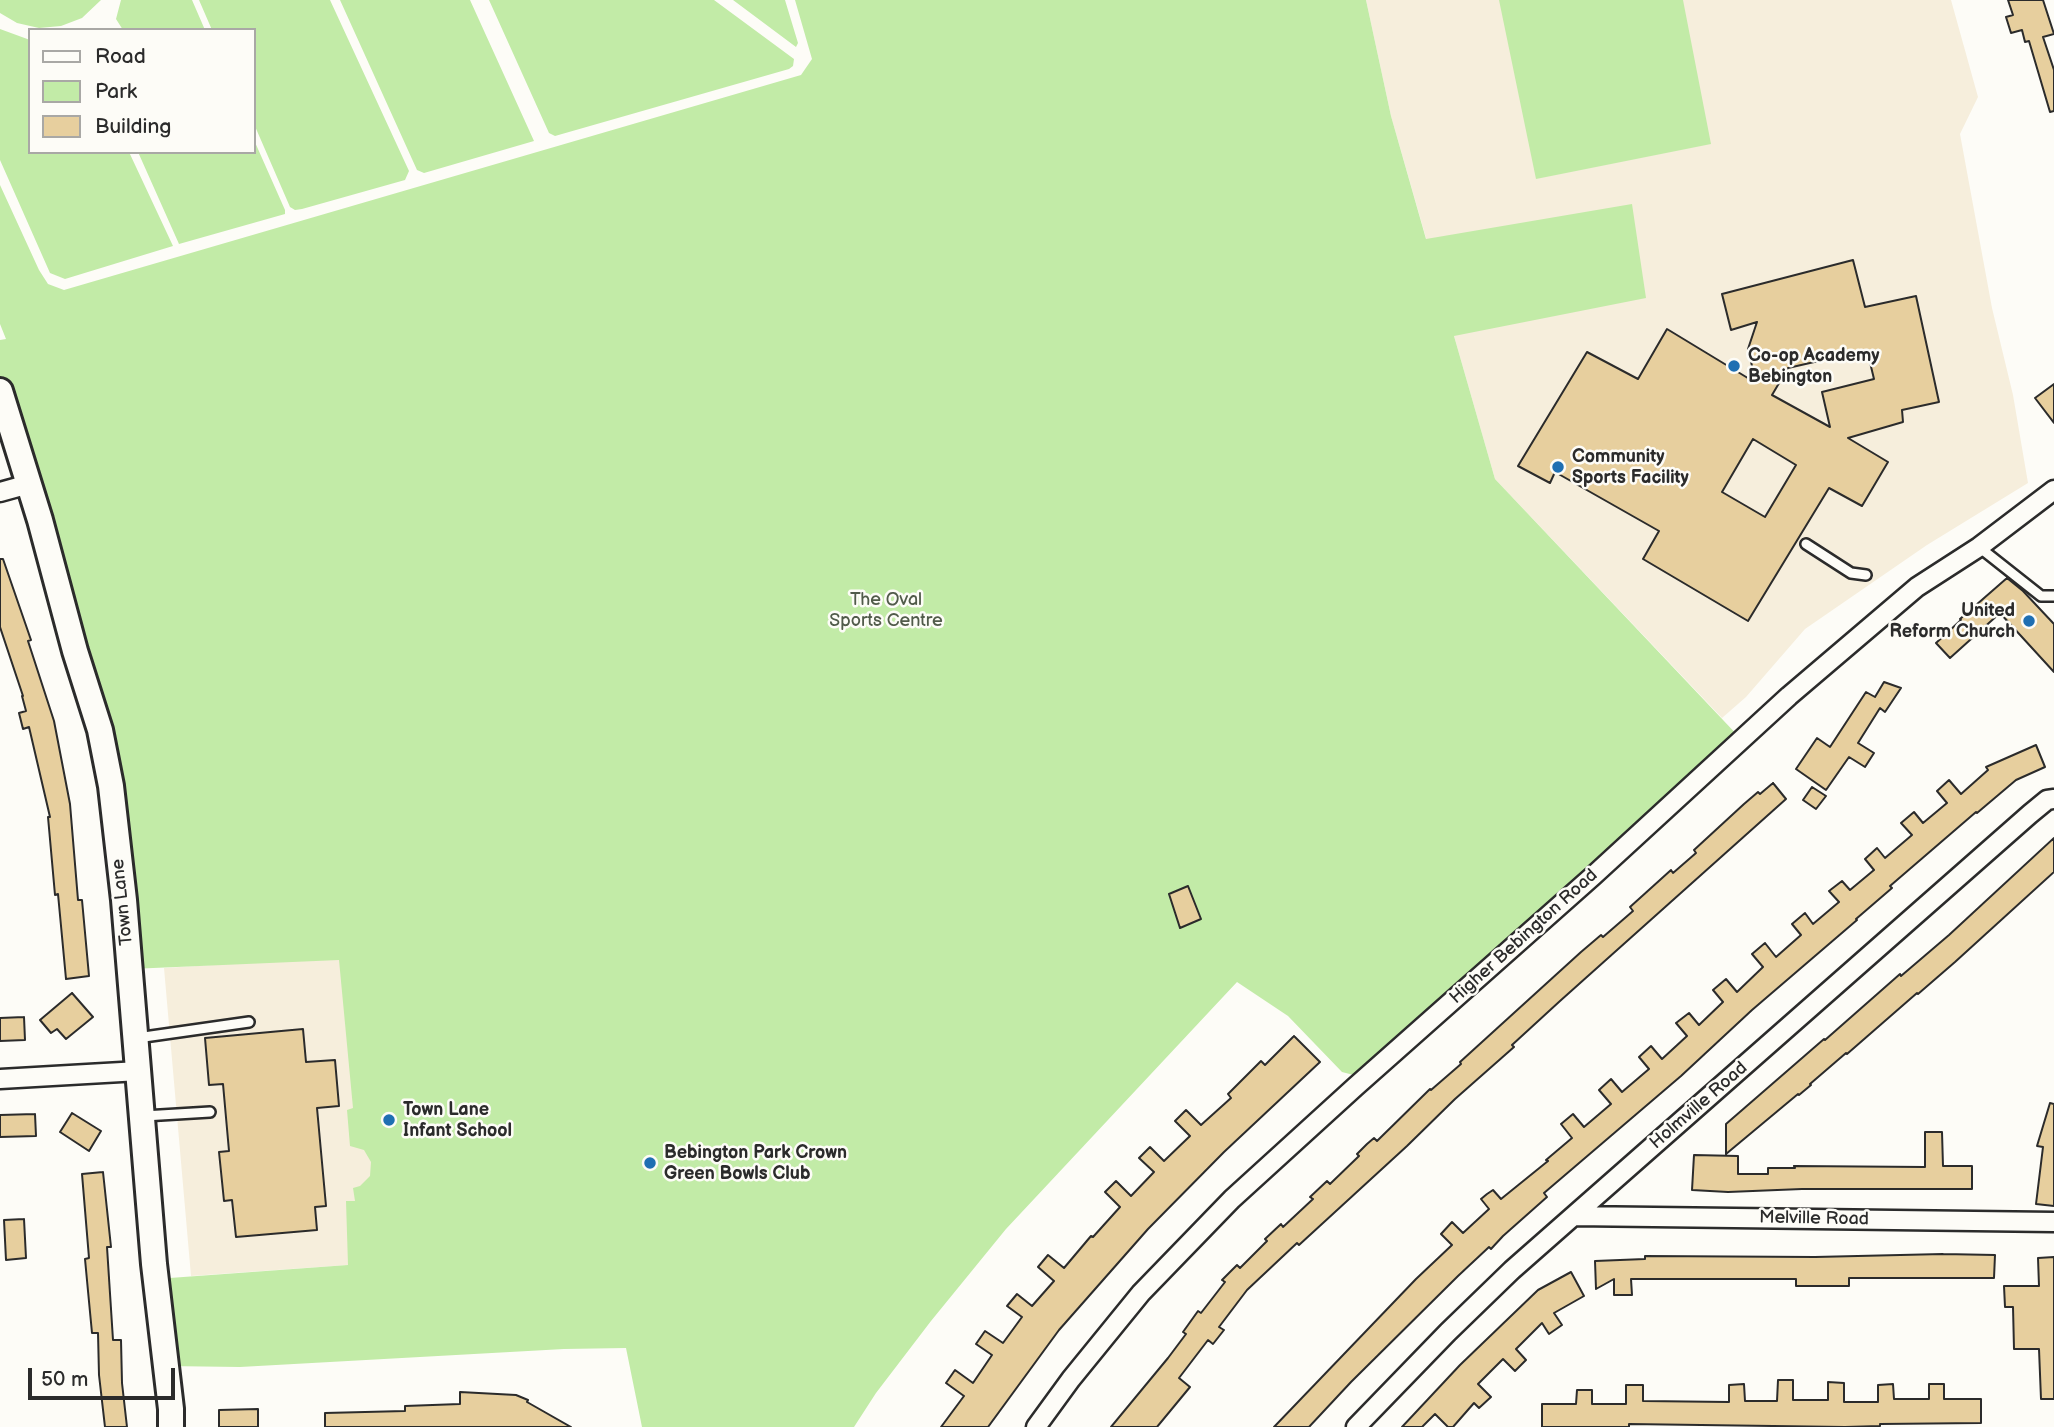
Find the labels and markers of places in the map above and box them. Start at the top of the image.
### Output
place label: Co-op Academy Bebington [1748,345,1879,388]
marker: Co-op Academy Bebington [1726,358,1742,374]
place label: Community Sports Facility [1572,446,1689,489]
marker: Community Sports Facility [1550,459,1566,475]
place label: United Reform Church [1889,600,2015,642]
marker: United Reform Church [2021,613,2037,629]
place label: Town Lane Infant School [403,1099,512,1142]
marker: Town Lane Infant School [381,1112,397,1128]
place label: Bebington Park Crown Green Bowls Club [664,1142,847,1184]
marker: Bebington Park Crown Green Bowls Club [642,1155,658,1171]

